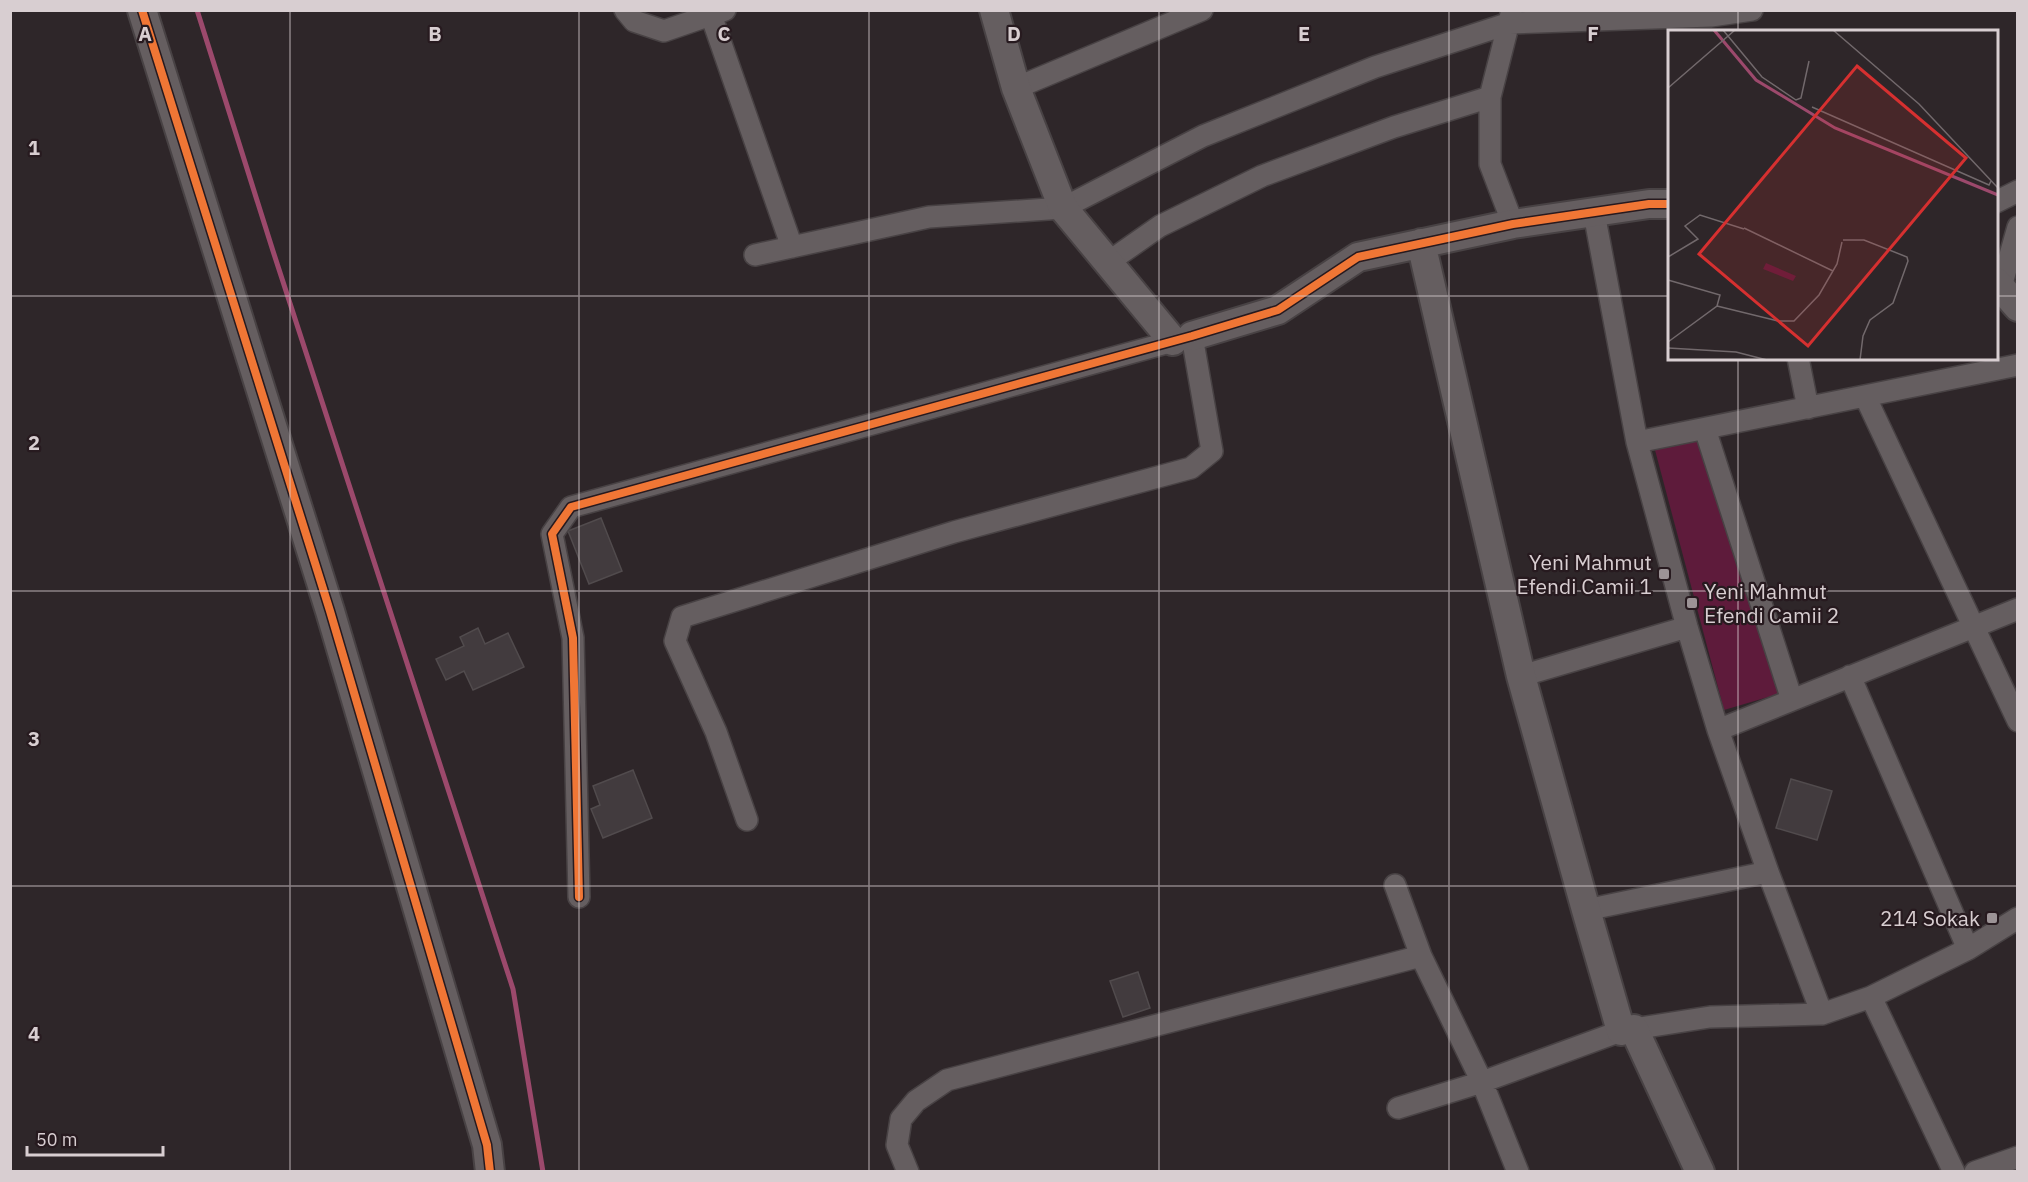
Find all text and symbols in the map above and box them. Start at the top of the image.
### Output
text: A [138,20,152,47]
text: B [428,20,442,47]
text: C [717,20,731,47]
text: D [1007,20,1021,47]
text: E [1298,20,1310,47]
text: F [1587,20,1599,47]
inset map [1668,30,1998,360]
text: 1 [28,134,40,161]
text: 2 [28,429,40,456]
place label: Yeni Mahmut Efendi Camii 1 [1517,548,1652,600]
marker: Yeni Mahmut Efendi Camii 1 [1657,567,1671,581]
place label: Yeni Mahmut Efendi Camii 2 [1704,577,1839,629]
marker: Yeni Mahmut Efendi Camii 2 [1685,596,1699,610]
text: 3 [28,725,40,752]
place label: 214 Sokak [1880,904,1980,932]
marker: 214 Sokak [1985,911,1999,925]
text: 4 [28,1020,40,1047]
scale bar [27,1119,164,1157]
text: 50 m [36,1128,78,1151]

